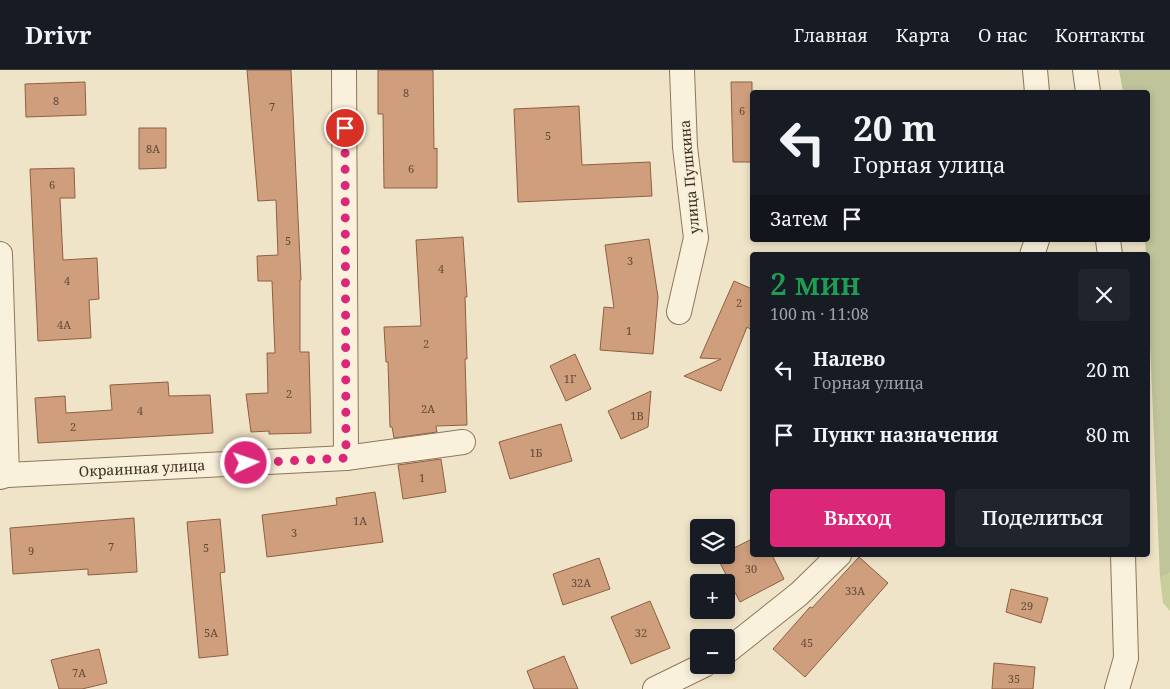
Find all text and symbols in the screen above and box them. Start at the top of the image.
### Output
text: Drivr [25,18,92,51]
text: Главная [794,23,868,47]
text: Карта [896,23,950,47]
text: О нас [978,23,1027,47]
text: Контакты [1055,23,1145,47]
house number: 8 [403,85,409,100]
house number: 8 [53,93,59,108]
house number: 7 [269,99,275,114]
house number: 6 [739,103,745,118]
text: 20 m [853,104,936,151]
pin [324,107,366,149]
icon: left [770,110,835,175]
icon: arrive [331,114,359,142]
street label: улица Пушкина [675,119,703,235]
house number: 5 [545,128,551,143]
house number: 8А [146,141,160,156]
text: Горная улица [853,149,1006,179]
house number: 6 [408,161,414,176]
house number: 6 [49,177,55,192]
icon: arrive [838,205,866,233]
text: Затем [770,206,828,232]
house number: 5 [285,233,291,248]
house number: 3 [627,253,633,268]
house number: 4 [438,261,444,276]
text: 2 мин [770,263,860,304]
button: close [1078,269,1130,321]
house number: 4 [64,273,70,288]
house number: 2 [736,295,742,310]
text: 100 m · 11:08 [770,303,869,325]
house number: 4А [57,317,71,332]
house number: 1 [626,323,632,338]
house number: 2 [423,336,429,351]
text: Налево [813,346,885,372]
icon: left [770,356,798,384]
text: 20 m [1086,357,1130,383]
house number: 1Г [564,371,576,386]
text: Горная улица [813,372,924,394]
house number: 2 [286,386,292,401]
house number: 2А [421,401,435,416]
house number: 4 [137,403,143,418]
house number: 1В [630,408,644,423]
house number: 2 [70,419,76,434]
icon: arrive [770,421,798,449]
text: Пункт назначения [813,422,998,448]
text: 80 m [1086,422,1130,448]
position arrow [219,436,271,488]
house number: 1Б [529,445,543,460]
street label: Окраинная улица [78,455,206,481]
house number: 1 [419,470,425,485]
button: Выход [770,489,945,547]
button: Поделиться [955,489,1130,547]
house number: 1А [353,513,367,528]
map controls [690,519,735,674]
button: layers [690,519,735,564]
house number: 3 [291,525,297,540]
house number: 7 [108,539,114,554]
house number: 5 [203,540,209,555]
house number: 9 [28,543,34,558]
house number: 30 [745,561,757,576]
button: + [690,574,735,619]
house number: 32А [571,575,591,590]
house number: 33А [845,583,865,598]
house number: 29 [1021,598,1033,613]
house number: 5А [204,625,218,640]
house number: 32 [635,625,647,640]
button: − [690,629,735,674]
house number: 45 [801,635,813,650]
house number: 7А [72,665,86,680]
house number: 35 [1008,671,1020,686]

